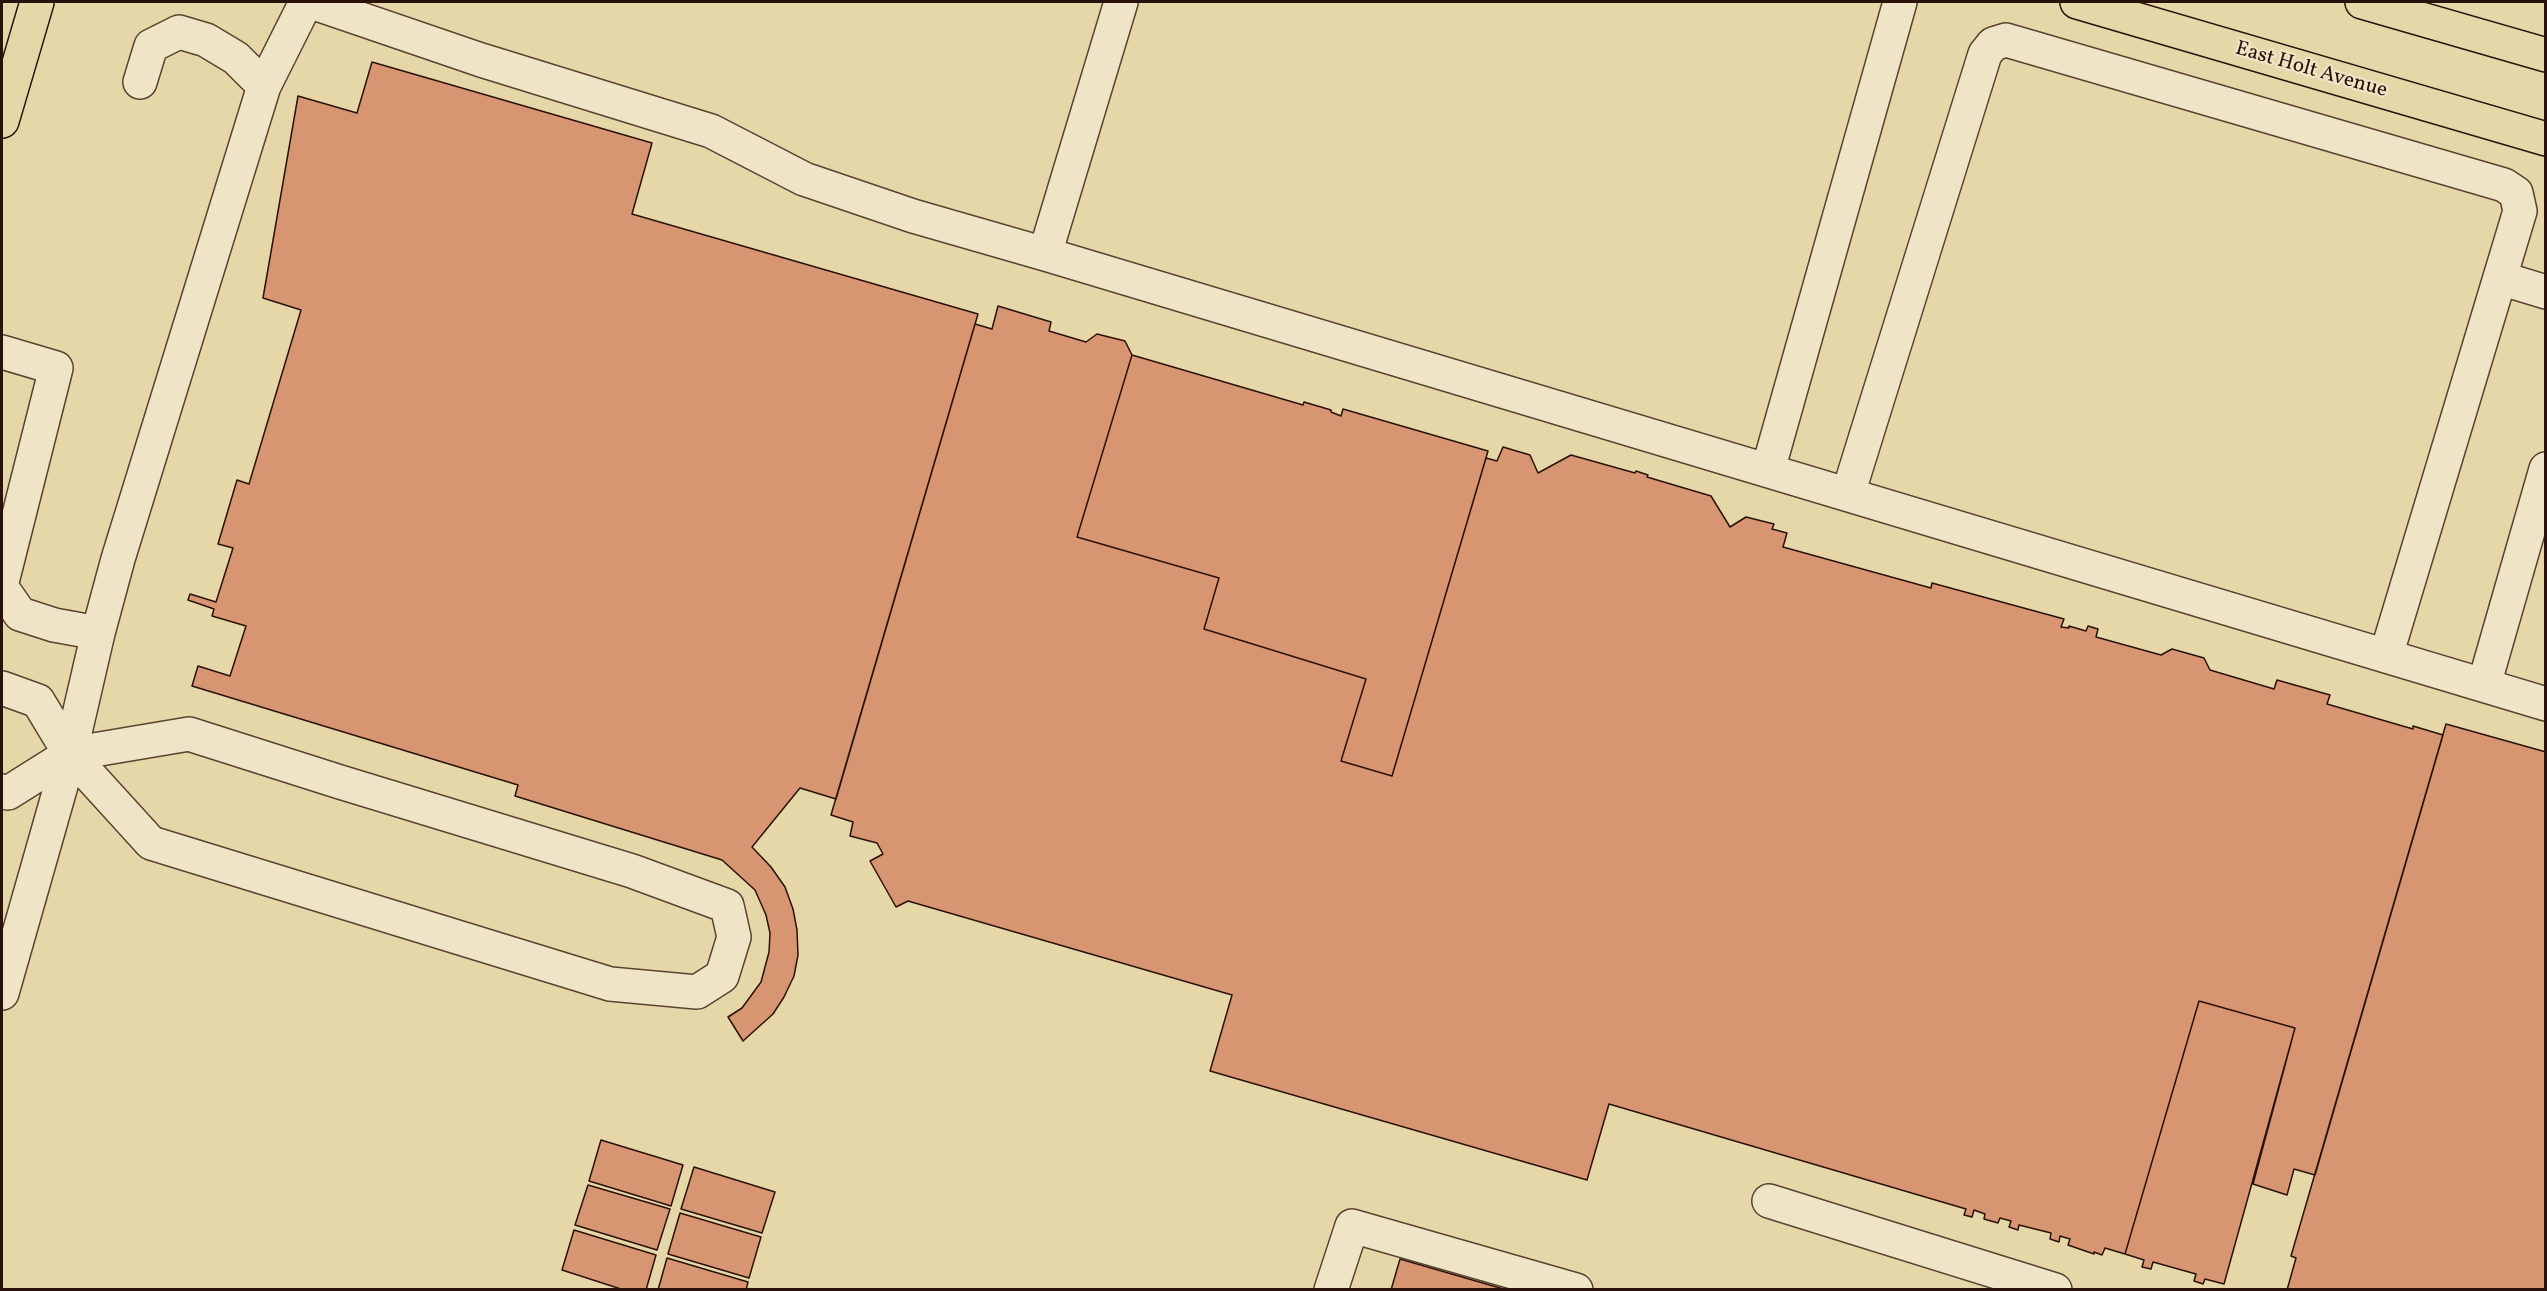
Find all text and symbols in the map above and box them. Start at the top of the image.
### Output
street label: East Holt Avenue [2232,37,2390,105]

